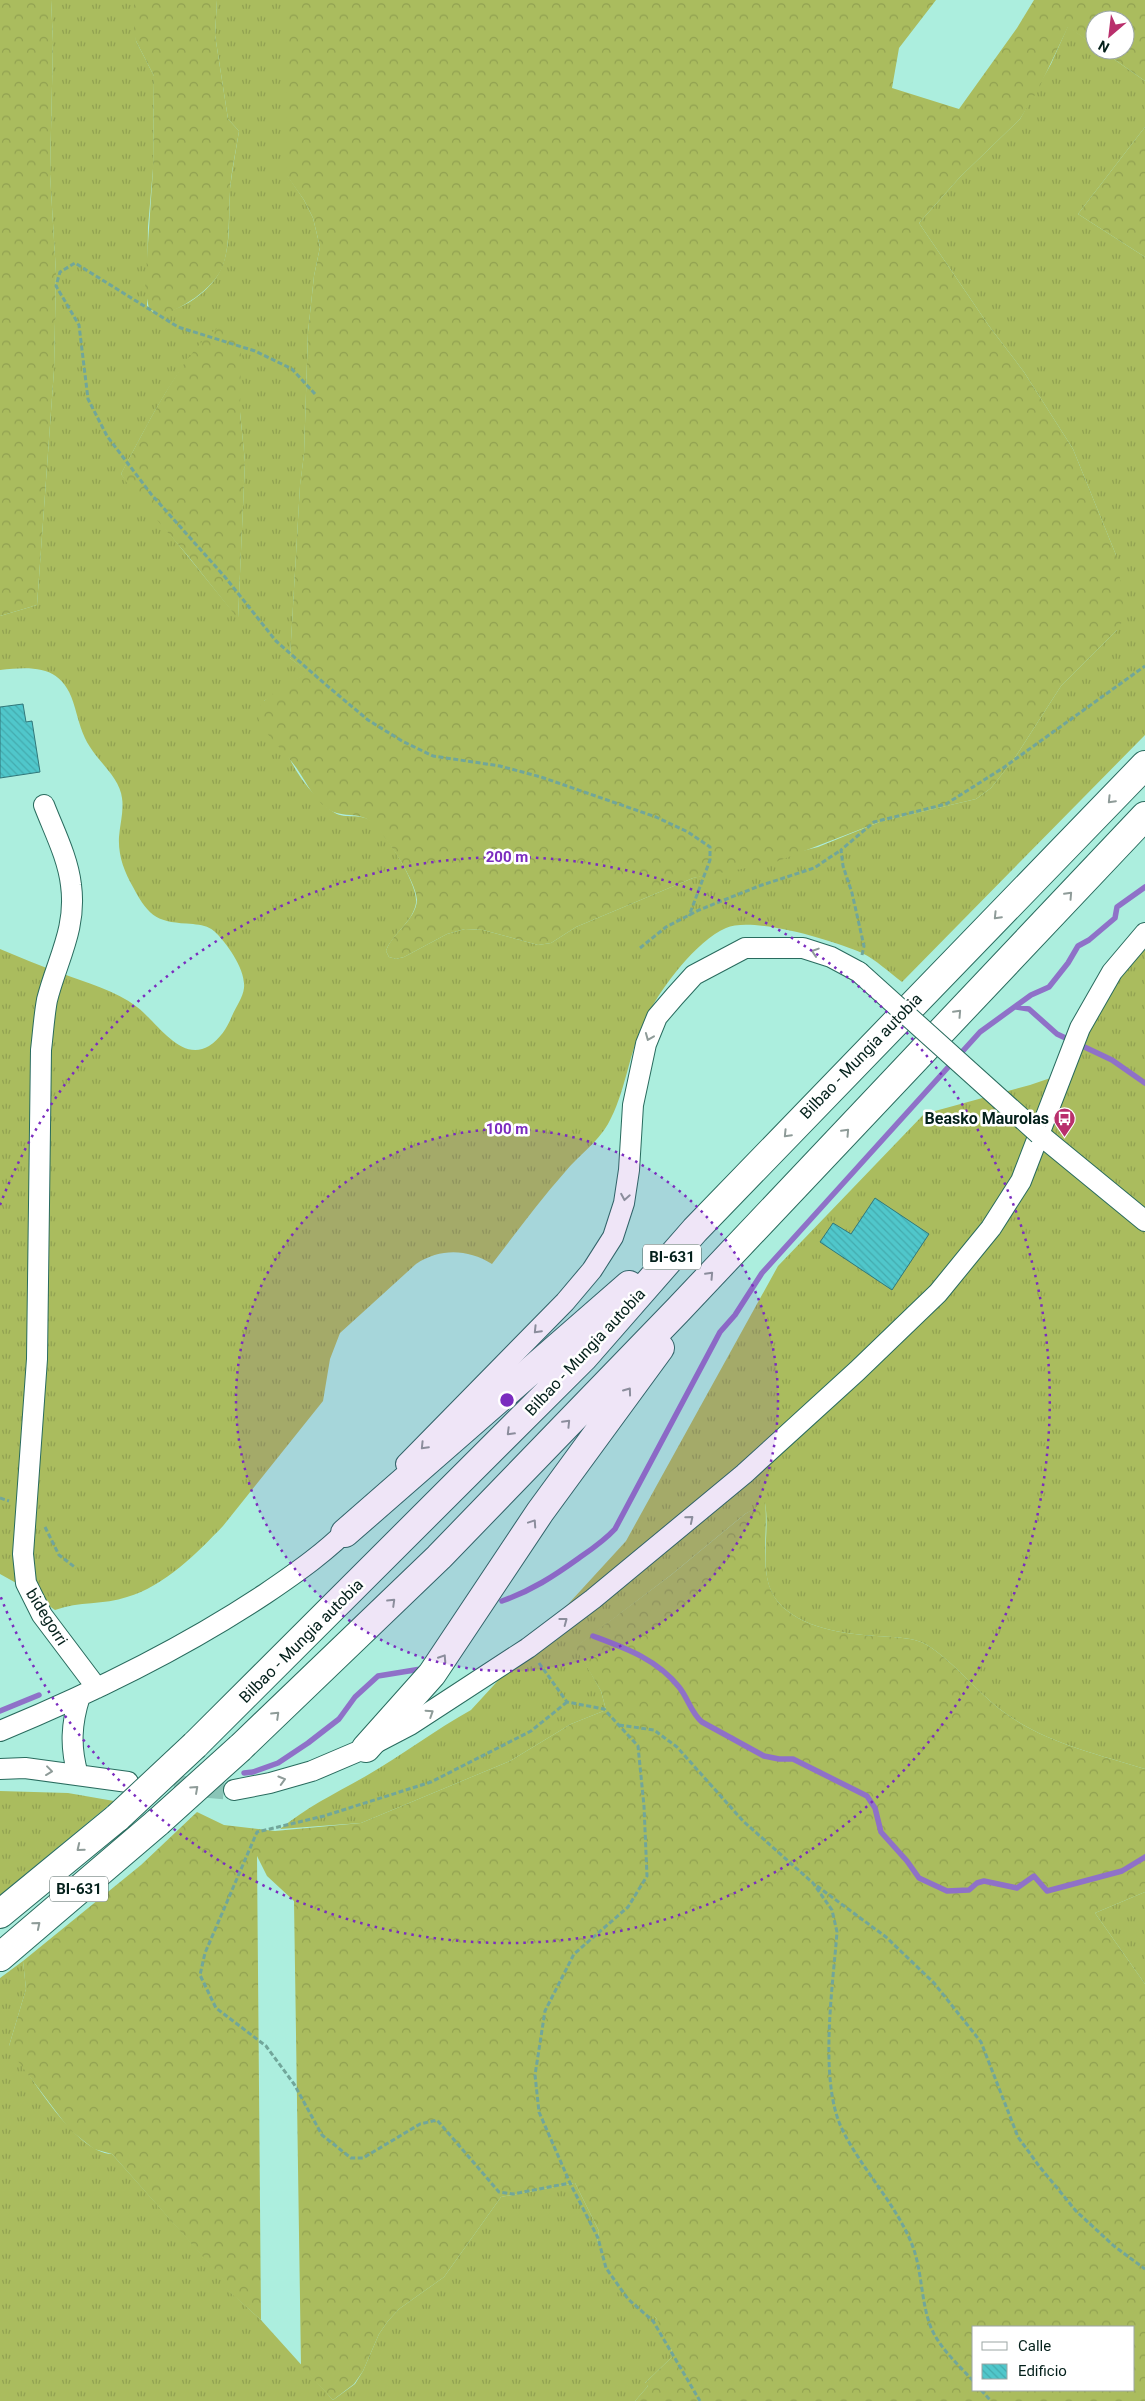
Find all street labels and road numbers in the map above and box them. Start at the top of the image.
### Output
street label: Bilbao - Mungia autobia [796,989,926,1123]
road number: BI-631 [643,1244,701,1270]
street label: Bilbao - Mungia autobia [521,1284,649,1420]
street label: Bilbao - Mungia autobia [235,1575,367,1707]
street label: bidegorri [22,1585,72,1649]
road number: BI-631 [50,1876,108,1902]

